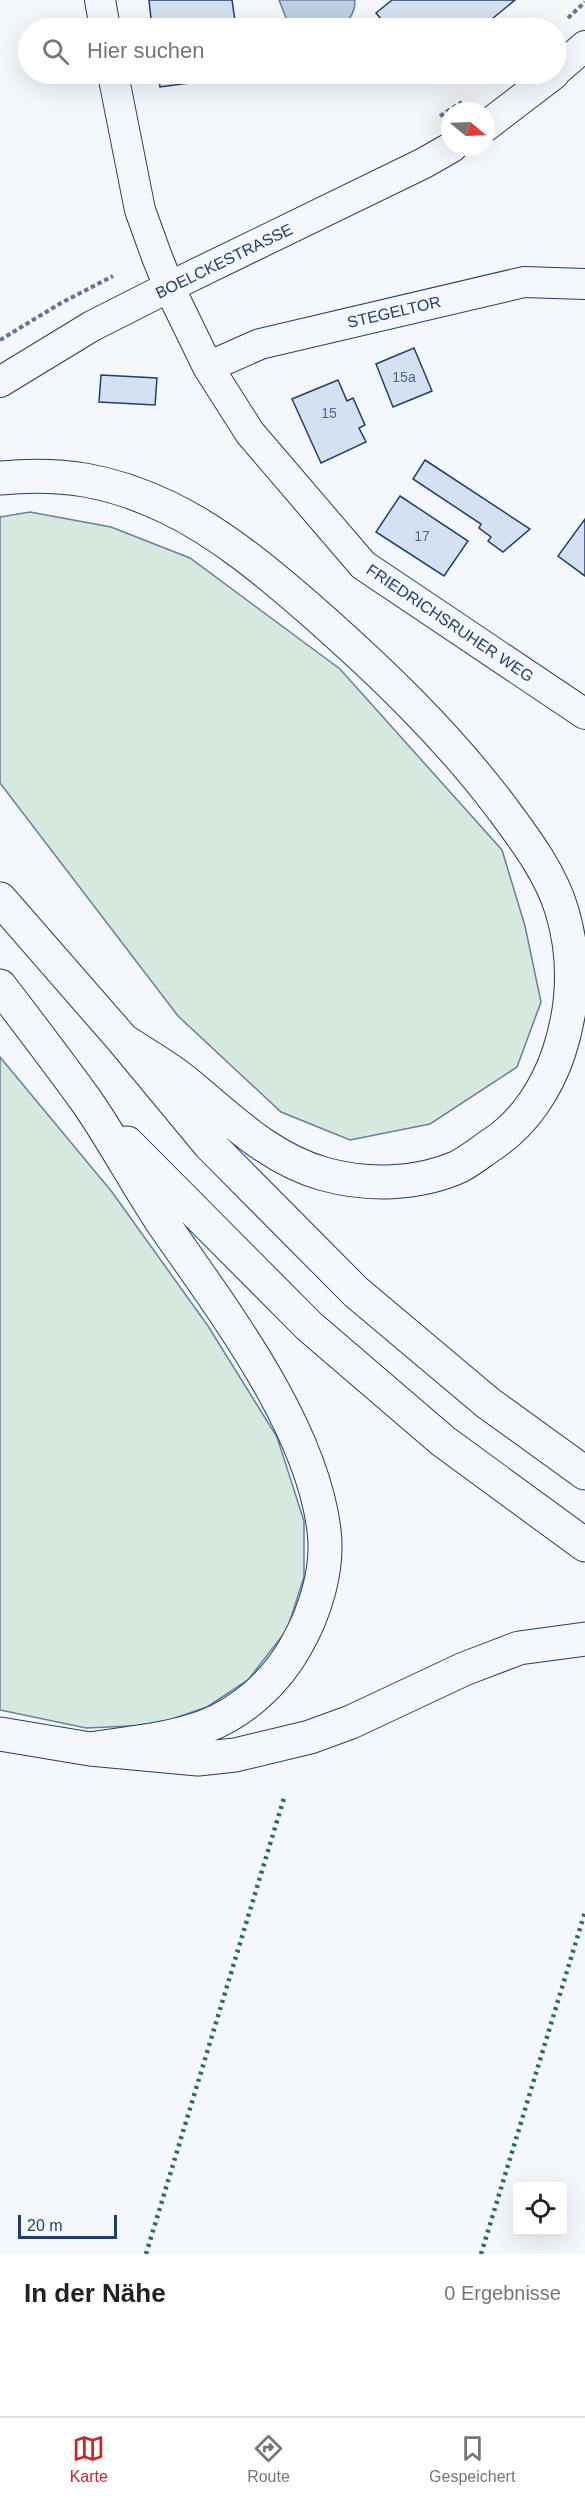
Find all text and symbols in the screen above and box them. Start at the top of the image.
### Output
search box [18,18,567,84]
icon: search [39,35,72,68]
text: Hier suchen [87,38,204,63]
north arrow [441,102,495,156]
street label: BOELCKESTRASSE [153,220,295,302]
street label: STEGELTOR [346,293,442,331]
house number: 15a [392,369,416,385]
house number: 15 [321,405,337,421]
house number: 17 [414,528,430,544]
street label: FRIEDRICHSRUHER WEG [363,561,537,685]
map controls [513,2182,567,2236]
button: locate [513,2182,567,2236]
scale bar [18,2212,117,2240]
text: 20 m [27,2217,63,2234]
text: In der Nähe [24,2278,166,2308]
text: 0 Ergebnisse [444,2282,561,2304]
tab: Karte [70,2432,108,2486]
tab: Route [247,2432,290,2486]
tab: Gespeichert [429,2432,515,2486]

